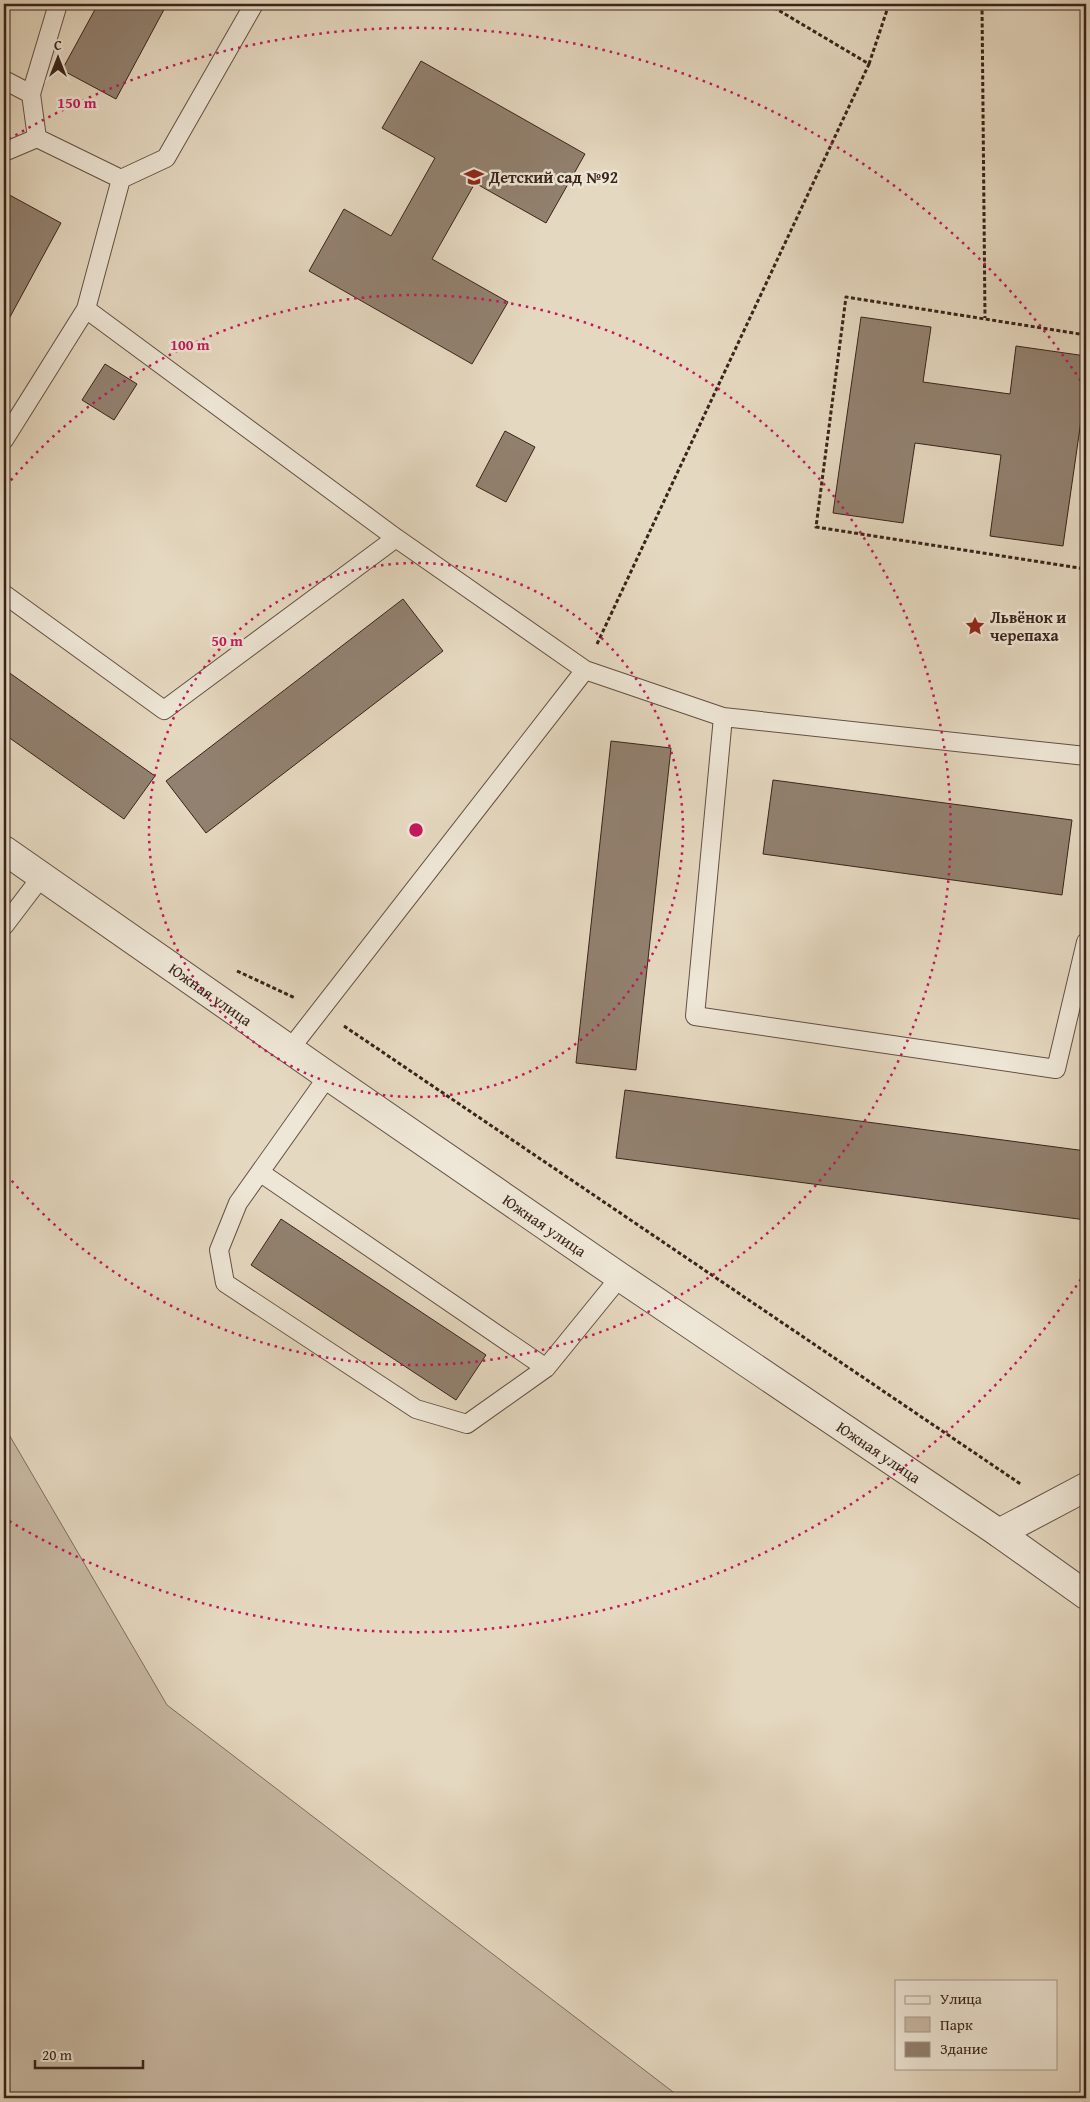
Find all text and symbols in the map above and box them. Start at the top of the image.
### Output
north arrow [32,32,82,82]
text: С [54,35,62,55]
text: 150 m [57,92,97,113]
place label: Детский сад №92 [488,165,618,189]
school or university icon: Детский сад №92 [463,166,485,188]
text: 100 m [170,334,210,355]
place label: Львёнок и черепаха [990,605,1066,647]
place icon: Львёнок и черепаха [964,615,986,637]
text: 50 m [211,630,243,651]
centre of rings [407,821,425,839]
street label: Южная улица [164,957,258,1032]
street label: Южная улица [498,1188,592,1263]
street label: Южная улица [832,1415,926,1489]
legend [895,1980,1058,2070]
text: Улица [940,1988,983,2009]
text: Парк [940,2014,973,2035]
scale bar [35,2037,142,2069]
text: Здание [940,2038,988,2059]
text: 20 m [42,2044,73,2065]

